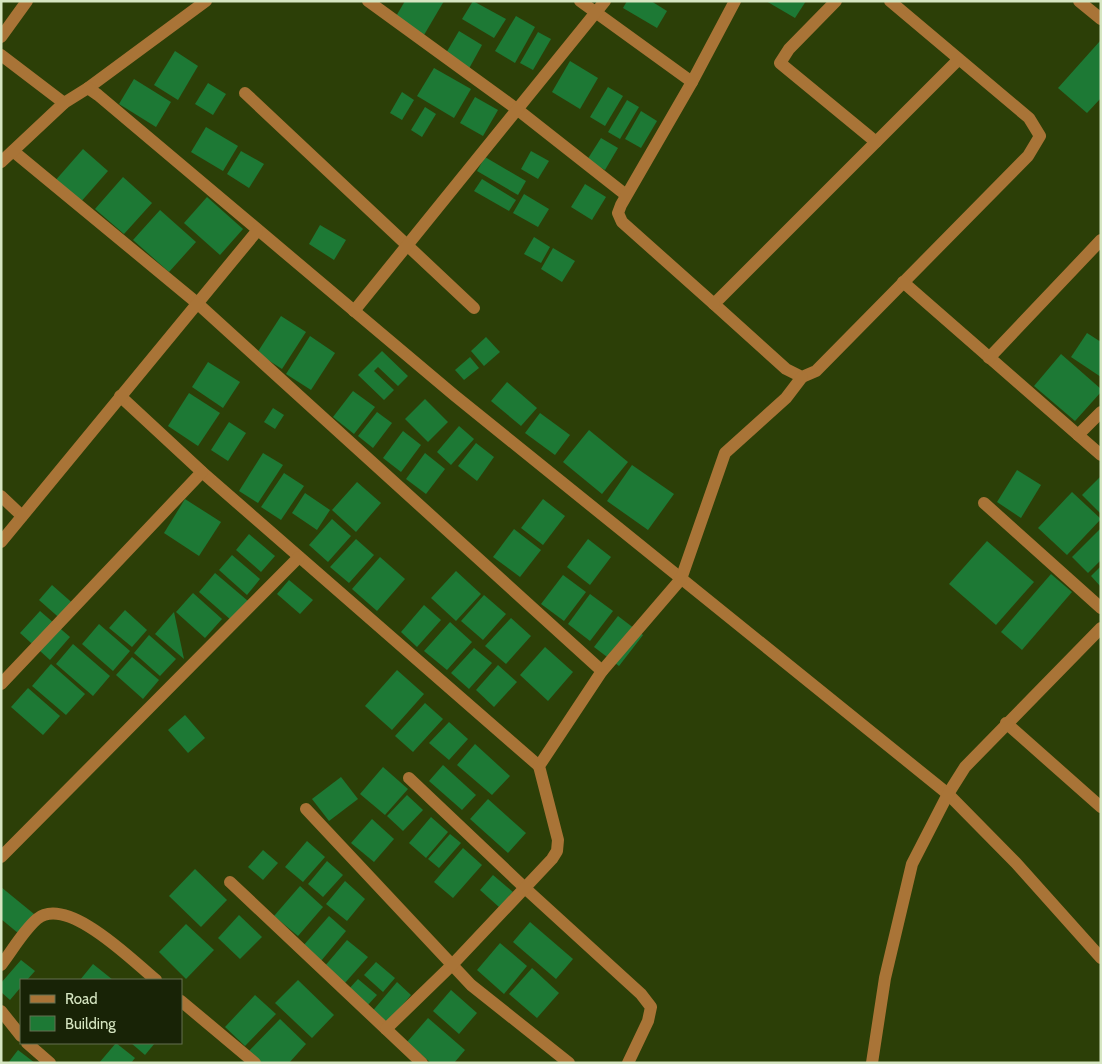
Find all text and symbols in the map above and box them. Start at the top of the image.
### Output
legend [20,979,182,1044]
text: Road [65,990,98,1008]
text: Building [65,1015,116,1033]

